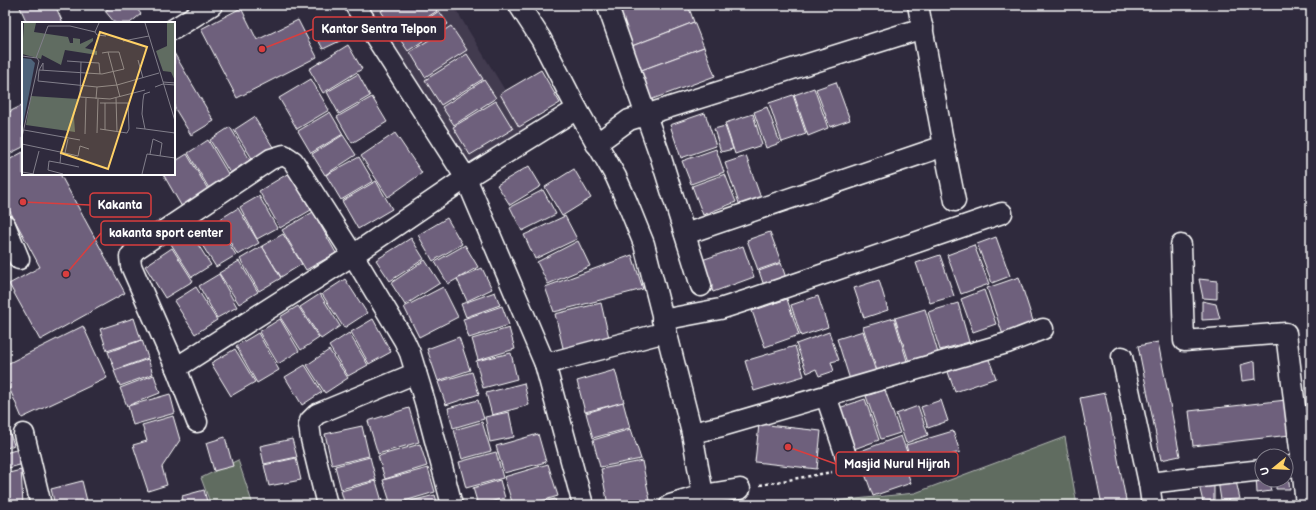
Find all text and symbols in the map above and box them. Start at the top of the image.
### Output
callout: Kantor Sentra Telpon [313,17,445,41]
inset map [22,22,175,175]
text: Kantor Sentra Telpon [321,22,437,37]
callout: Kakanta [90,193,151,217]
text: Kakanta [98,198,143,213]
callout: kakanta sport center [101,221,231,245]
text: kakanta sport center [109,226,223,241]
north arrow [1254,448,1294,488]
callout: Masjid Nurul Hijrah [836,452,958,476]
text: Masjid Nurul Hijrah [844,457,950,472]
text: U [1258,465,1272,477]

